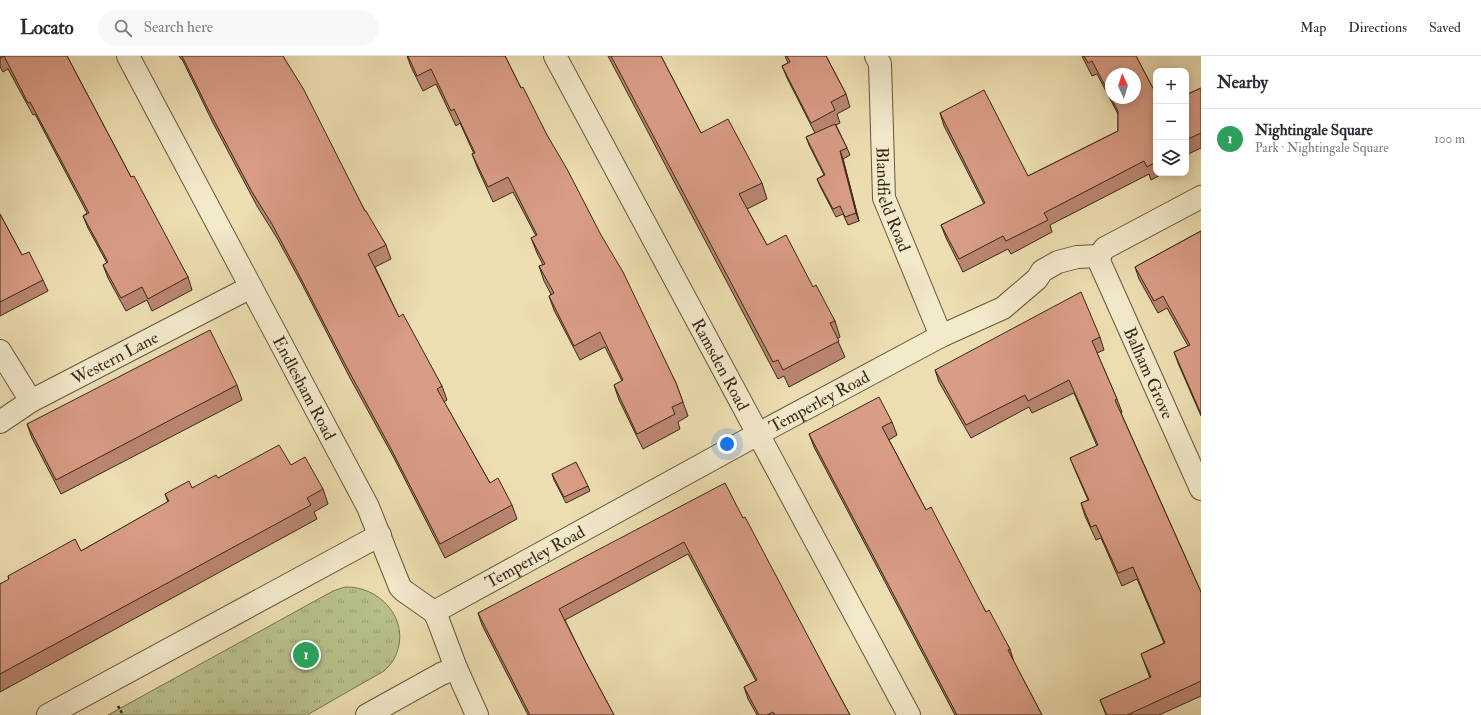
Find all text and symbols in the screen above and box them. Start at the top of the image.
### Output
search box [98,10,378,46]
text: Locato [20,16,74,40]
icon: search [112,17,134,39]
text: Search here [144,18,213,37]
text: Map [1300,19,1326,36]
text: Directions [1348,19,1407,36]
text: Saved [1429,19,1461,36]
north arrow [1105,68,1141,104]
map controls [1153,68,1189,176]
button: + [1153,68,1189,104]
text: Nearby [1217,72,1268,93]
button: − [1153,104,1189,140]
text: Nightingale Square [1255,121,1373,140]
text: 1 [1228,131,1232,147]
text: 100 m [1434,131,1465,147]
button: layers [1153,140,1189,176]
text: Park · Nightingale Square [1255,140,1389,156]
street label: Blandfield Road [872,147,916,255]
street label: Ramsden Road [687,315,754,415]
street label: Balham Grove [1119,324,1179,422]
street label: Western Lane [67,326,162,389]
street label: Endlesham Road [268,332,341,444]
street label: Temperley Road [765,366,873,437]
your location [717,434,737,454]
street label: Temperley Road [481,520,589,592]
pin: 1 [293,640,319,670]

